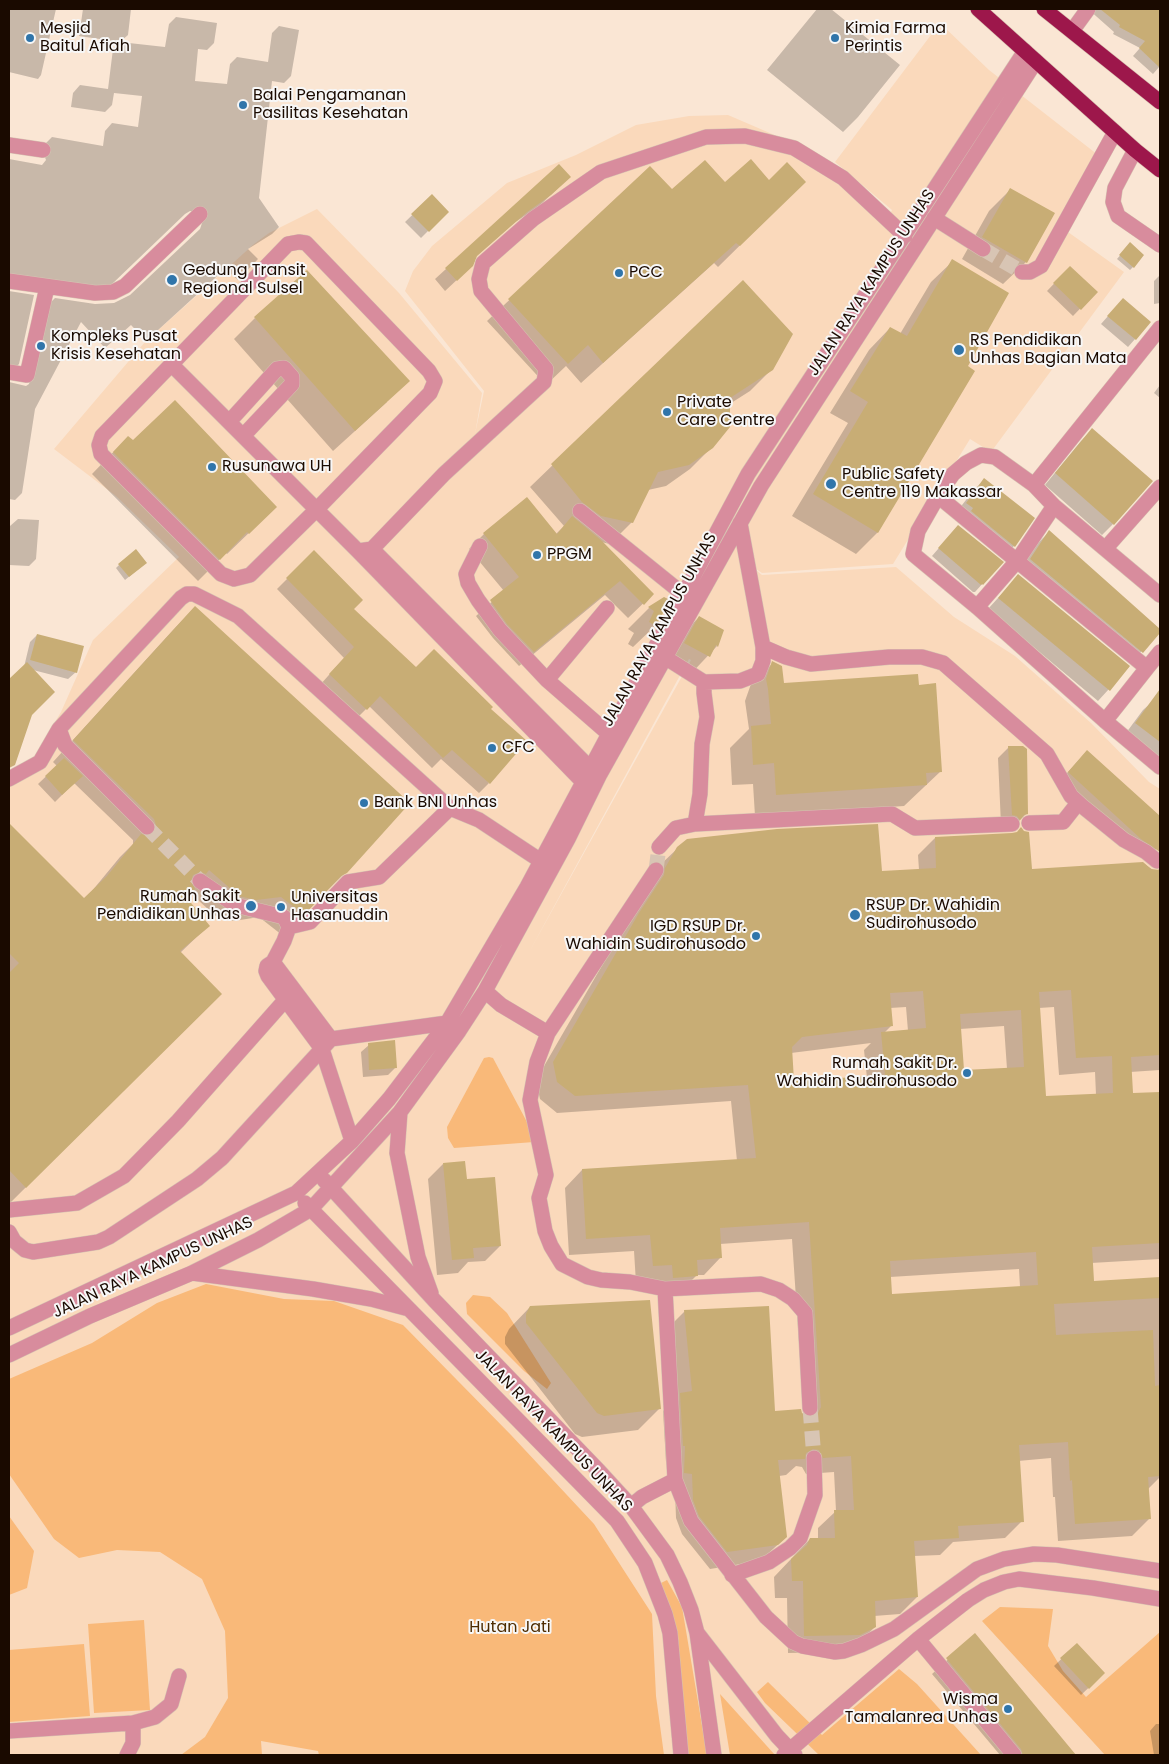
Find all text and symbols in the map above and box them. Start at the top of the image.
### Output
place label: Mesjid Baitul Afiah [40,19,130,57]
place label: Kimia Farma Perintis [845,19,946,57]
marker: Mesjid Baitul Afiah [24,32,36,44]
marker: Kimia Farma Perintis [829,32,841,44]
place label: Balai Pengamanan Pasilitas Kesehatan [253,86,408,124]
marker: Balai Pengamanan Pasilitas Kesehatan [237,99,249,111]
street label: JALAN RAYA KAMPUS UNHAS [804,186,940,380]
place label: Gedung Transit Regional Sulsel [183,261,306,299]
place label: PCC [629,263,663,283]
marker: PCC [613,267,625,279]
marker: Gedung Transit Regional Sulsel [165,273,179,287]
place label: Kompleks Pusat Krisis Kesehatan [51,327,181,365]
place label: RS Pendidikan Unhas Bagian Mata [970,331,1127,369]
marker: Kompleks Pusat Krisis Kesehatan [35,340,47,352]
marker: RS Pendidikan Unhas Bagian Mata [952,343,966,357]
place label: Private Care Centre [677,393,775,431]
marker: Private Care Centre [661,406,673,418]
place label: Rusunawa UH [222,457,332,477]
marker: Rusunawa UH [206,461,218,473]
place label: Public Safety Centre 119 Makassar [842,465,1002,503]
marker: Public Safety Centre 119 Makassar [824,477,838,491]
street label: JALAN RAYA KAMPUS UNHAS [599,530,721,730]
place label: PPGM [547,545,592,565]
marker: PPGM [531,549,543,561]
place label: CFC [502,738,535,758]
marker: CFC [486,742,498,754]
place label: Bank BNI Unhas [374,793,497,813]
marker: Bank BNI Unhas [358,797,370,809]
place label: Rumah Sakit Pendidikan Unhas [97,887,240,925]
place label: Universitas Hasanuddin [291,888,388,926]
place label: RSUP Dr. Wahidin Sudirohusodo [866,896,1000,934]
marker: Rumah Sakit Pendidikan Unhas [244,899,258,913]
marker: Universitas Hasanuddin [275,901,287,913]
marker: RSUP Dr. Wahidin Sudirohusodo [848,908,862,922]
place label: IGD RSUP Dr. Wahidin Sudirohusodo [565,917,746,955]
marker: IGD RSUP Dr. Wahidin Sudirohusodo [750,930,762,942]
place label: Rumah Sakit Dr. Wahidin Sudirohusodo [776,1054,957,1092]
marker: Rumah Sakit Dr. Wahidin Sudirohusodo [961,1067,973,1079]
street label: JALAN RAYA KAMPUS UNHAS [50,1213,256,1323]
street label: JALAN RAYA KAMPUS UNHAS [470,1346,636,1516]
park label: Hutan Jati [469,1618,551,1638]
place label: Wisma Tamalanrea Unhas [845,1690,998,1728]
marker: Wisma Tamalanrea Unhas [1002,1703,1014,1715]

